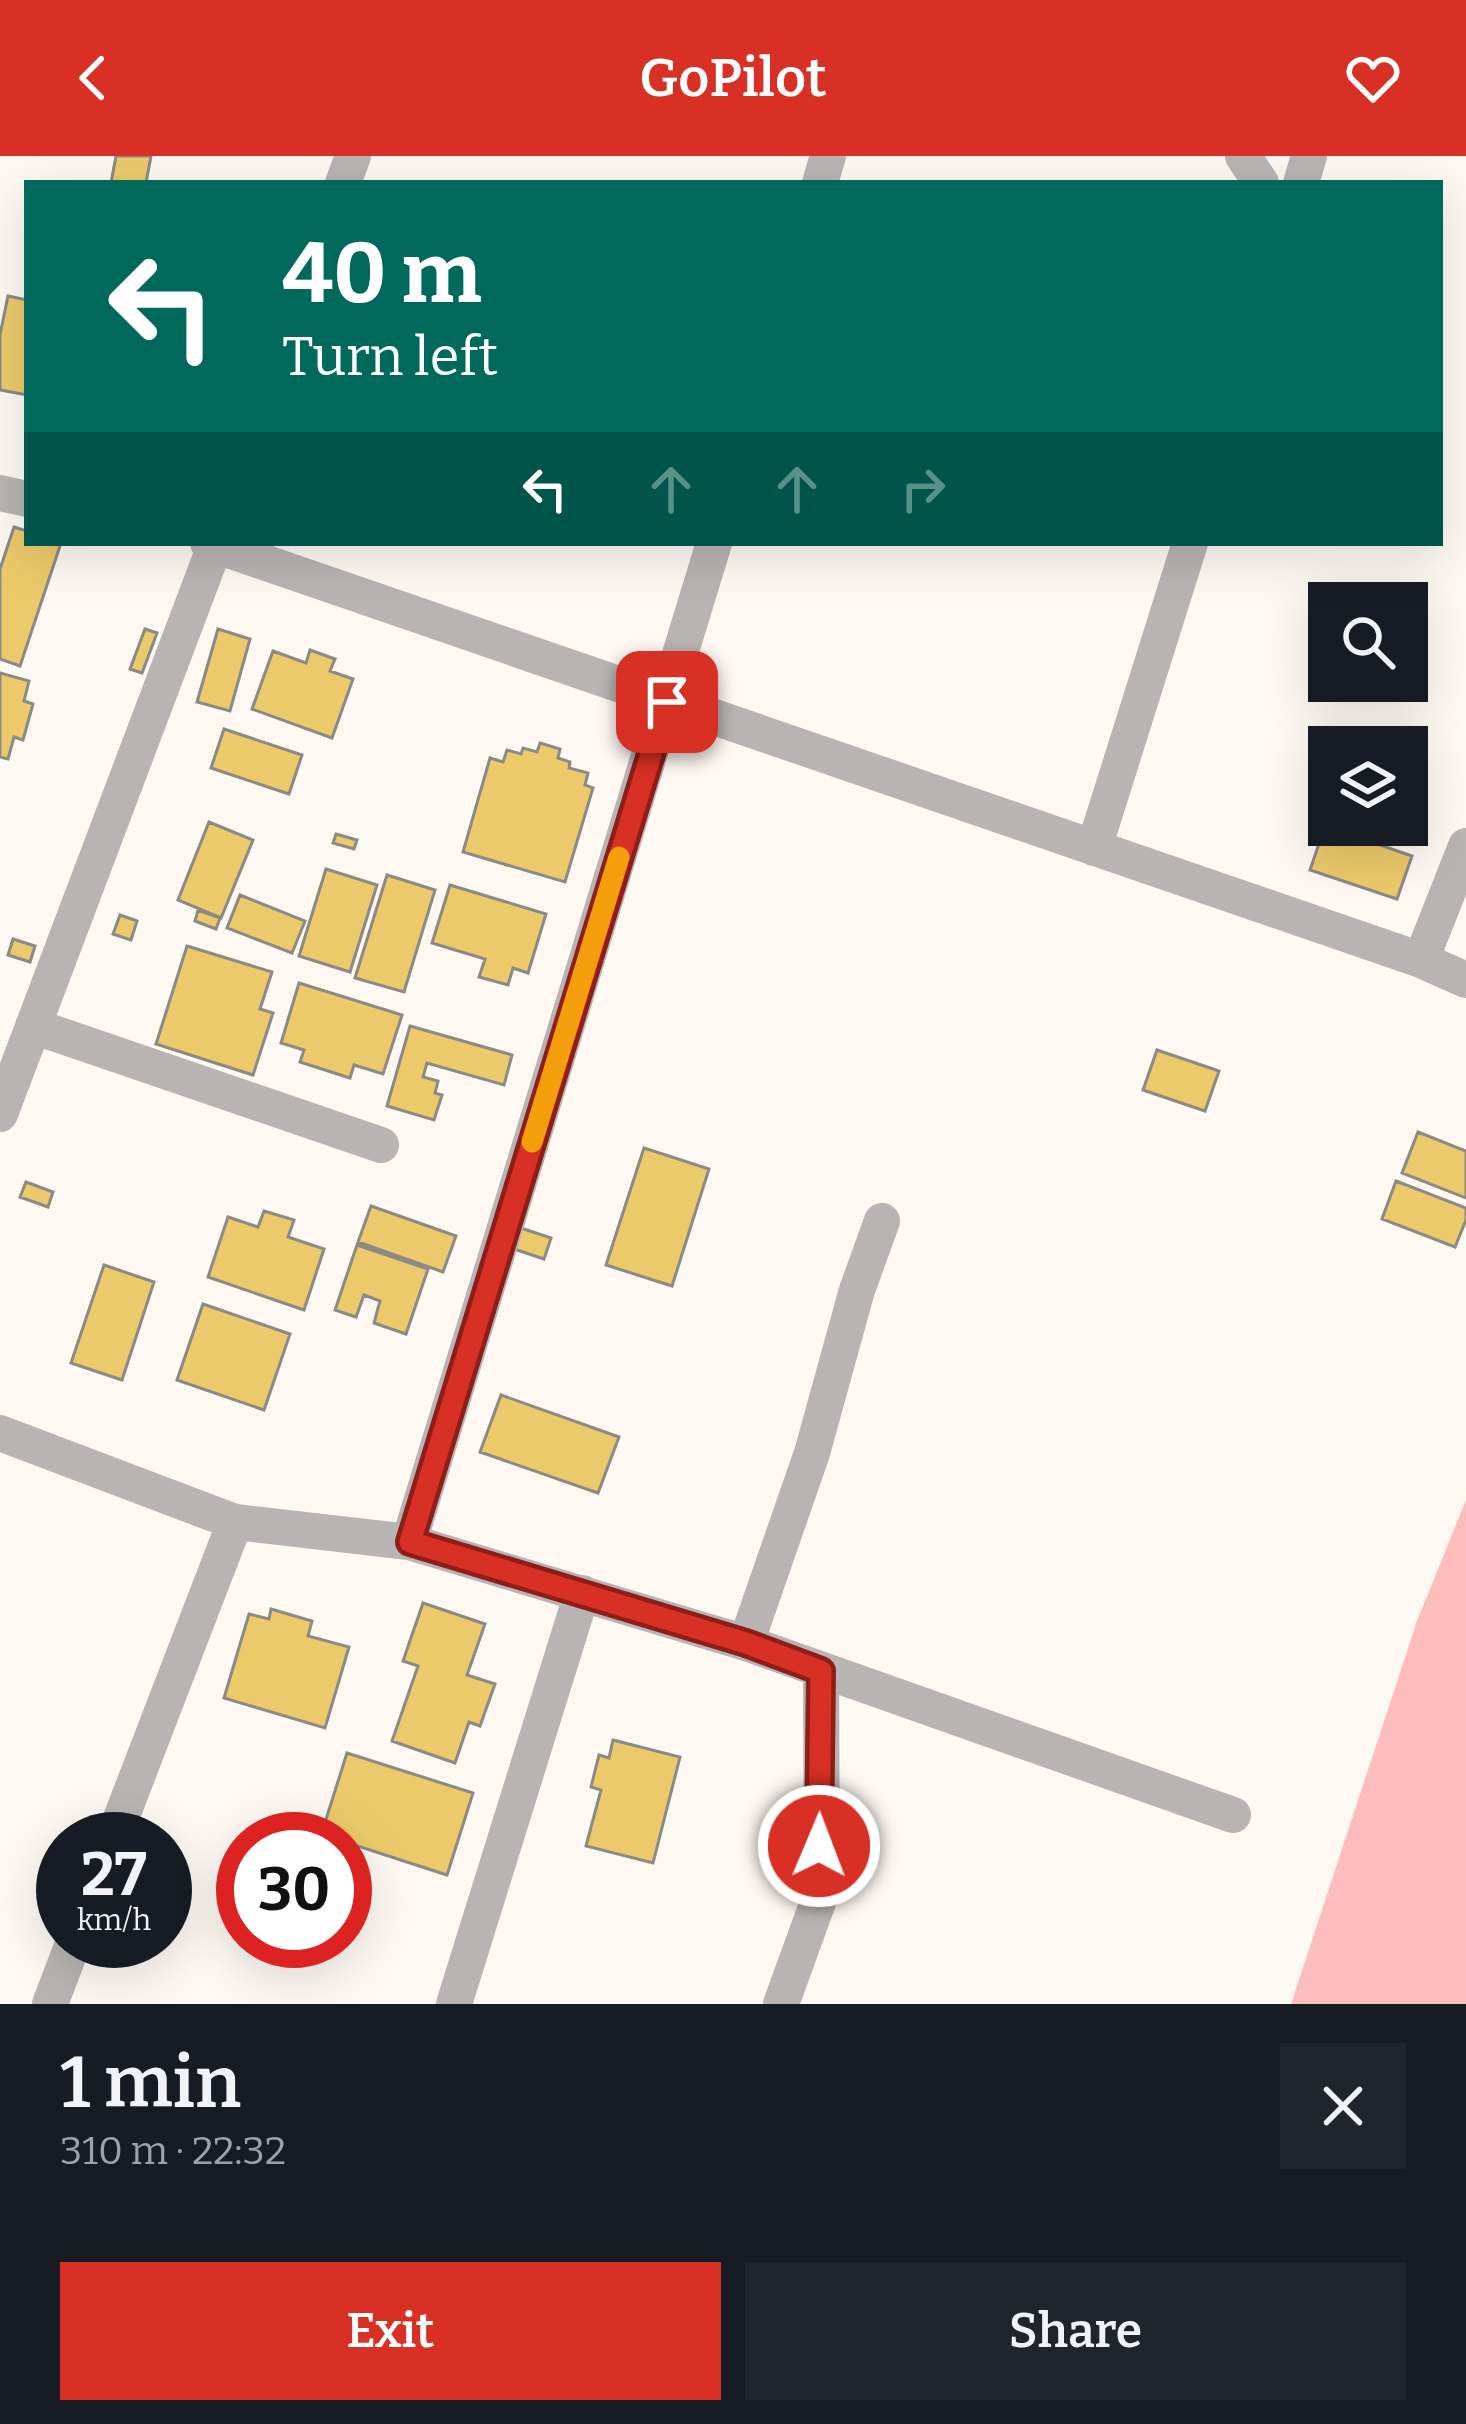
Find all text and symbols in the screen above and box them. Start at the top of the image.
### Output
icon: back [60,45,126,111]
icon: heart [1340,45,1406,111]
text: GoPilot [639,46,827,110]
text: 40 m [282,223,482,324]
icon: left [84,228,240,384]
text: Turn left [282,325,498,389]
icon: left [512,456,578,522]
icon: ahead [638,456,704,522]
icon: ahead [764,456,830,522]
icon: right [890,456,956,522]
map controls [1308,582,1428,846]
button: search [1308,582,1428,702]
pin [616,651,718,753]
icon: arrive [634,669,700,735]
button: layers [1308,726,1428,846]
position arrow [756,1783,882,1909]
speed limit sign: 30 [216,1812,372,1968]
text: 27 [81,1839,147,1911]
text: km/h [77,1902,151,1938]
text: 1 min [60,2040,241,2126]
button: close [1280,2043,1406,2169]
text: 310 m · 22:32 [60,2128,286,2174]
button: Exit [60,2262,721,2400]
button: Share [745,2262,1406,2400]

